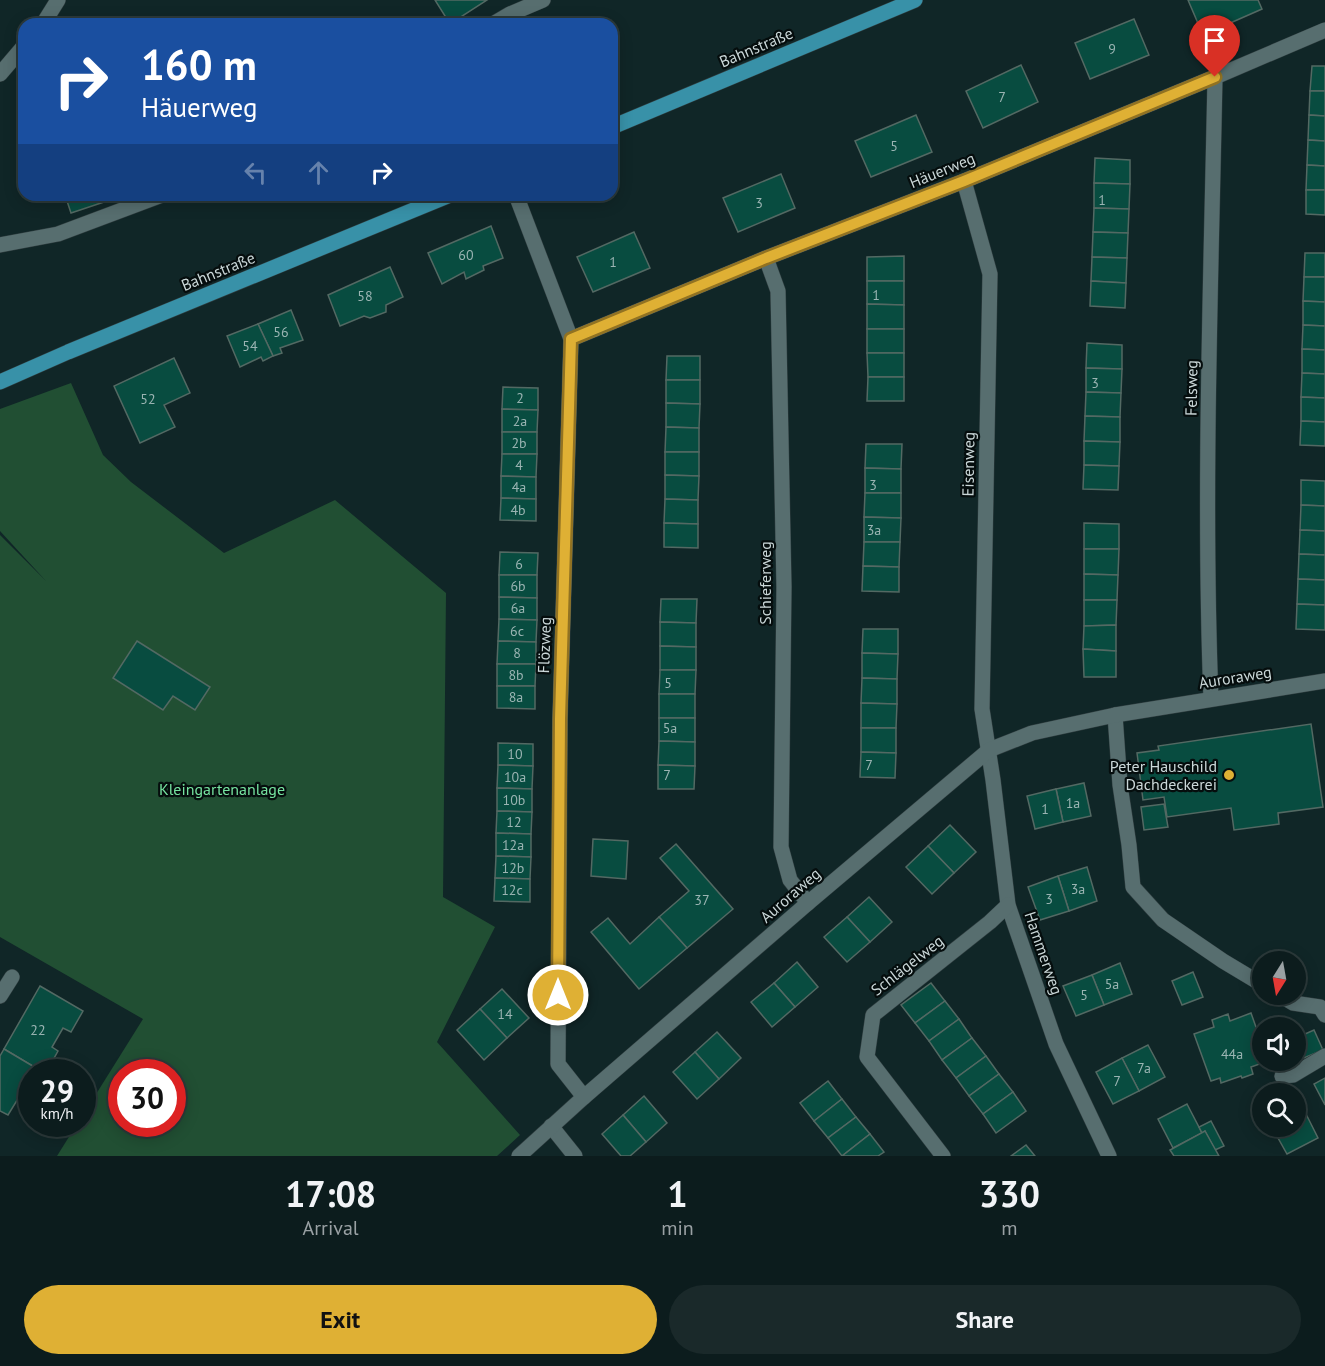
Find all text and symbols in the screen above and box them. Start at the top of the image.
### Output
pin [1189,15,1240,77]
street label: Bahnstraße [716,23,796,71]
icon: arrive [1198,24,1231,57]
text: 160 m [141,37,257,92]
house number: 9 [1108,40,1116,58]
icon: right [42,42,120,120]
house number: 7 [998,88,1006,106]
text: Häuerweg [141,90,257,124]
house number: 5 [890,137,898,155]
street label: Häuerweg [906,148,978,192]
icon: left [239,156,272,189]
icon: ahead [302,156,335,189]
icon: right [365,156,398,189]
house number: 1 [1098,191,1106,209]
house number: 3 [755,194,763,212]
house number: 60 [458,246,474,264]
street label: Bahnstraße [178,247,258,295]
house number: 1 [609,253,617,271]
house number: 1 [872,286,880,304]
house number: 58 [357,287,373,305]
house number: 56 [273,323,289,341]
house number: 54 [242,337,258,355]
street label: Felsweg [1181,360,1201,416]
house number: 3 [1091,374,1099,392]
house number: 2 [516,389,524,407]
house number: 52 [140,390,156,408]
house number: 2a [513,412,527,430]
street label: Eisenweg [957,432,979,496]
house number: 2b [511,434,527,452]
house number: 4 [515,456,523,474]
house number: 3 [869,476,877,494]
house number: 4a [512,478,526,496]
house number: 4b [510,501,526,519]
house number: 3a [867,521,881,539]
street label: Schieferweg [755,541,775,625]
house number: 6 [515,555,523,573]
house number: 6b [510,577,526,595]
house number: 6a [511,599,525,617]
street label: Flözweg [533,616,555,674]
house number: 6c [510,622,524,640]
house number: 8 [513,644,521,662]
street label: Auroraweg [1197,661,1273,693]
house number: 8b [508,666,524,684]
house number: 5 [664,674,672,692]
house number: 8a [509,688,523,706]
house number: 5a [663,719,677,737]
house number: 10 [507,745,523,763]
house number: 7 [865,756,873,774]
place label: Peter Hauschild Dachdeckerei [1110,756,1217,794]
house number: 7 [663,766,671,784]
house number: 10a [504,768,526,786]
marker: Peter Hauschild Dachdeckerei [1222,768,1236,782]
park label: Kleingartenanlage [159,779,285,799]
house number: 10b [503,791,525,809]
house number: 1a [1066,794,1080,812]
house number: 1 [1041,800,1049,818]
house number: 12 [506,813,522,831]
house number: 12a [502,836,524,854]
house number: 12b [502,859,524,877]
street label: Auroraweg [756,863,824,927]
house number: 3a [1071,880,1085,898]
house number: 12c [501,881,523,899]
house number: 3 [1045,890,1053,908]
house number: 37 [694,891,710,909]
street label: Hammerweg [1020,909,1068,997]
street label: Schlägelweg [867,930,947,1000]
north arrow [1252,951,1306,1005]
map controls [1252,951,1306,1137]
position arrow [526,963,590,1027]
house number: 5a [1105,975,1119,993]
house number: 5 [1080,986,1088,1004]
house number: 14 [497,1005,513,1023]
button: sound [1252,1017,1306,1071]
house number: 22 [30,1021,46,1039]
house number: 44a [1221,1045,1243,1063]
speed limit sign: 30 [108,1059,186,1137]
house number: 7a [1137,1059,1151,1077]
text: 29 [40,1071,74,1110]
house number: 7 [1113,1072,1121,1090]
button: search [1252,1083,1306,1137]
text: km/h [41,1104,73,1123]
text: 17:08 [285,1170,376,1217]
text: 1 [667,1170,688,1217]
text: 330 [979,1170,1040,1217]
text: Arrival [303,1215,359,1241]
text: min [661,1215,694,1241]
text: m [1001,1215,1018,1241]
button: Exit [24,1285,657,1354]
button: Share [669,1285,1301,1354]

